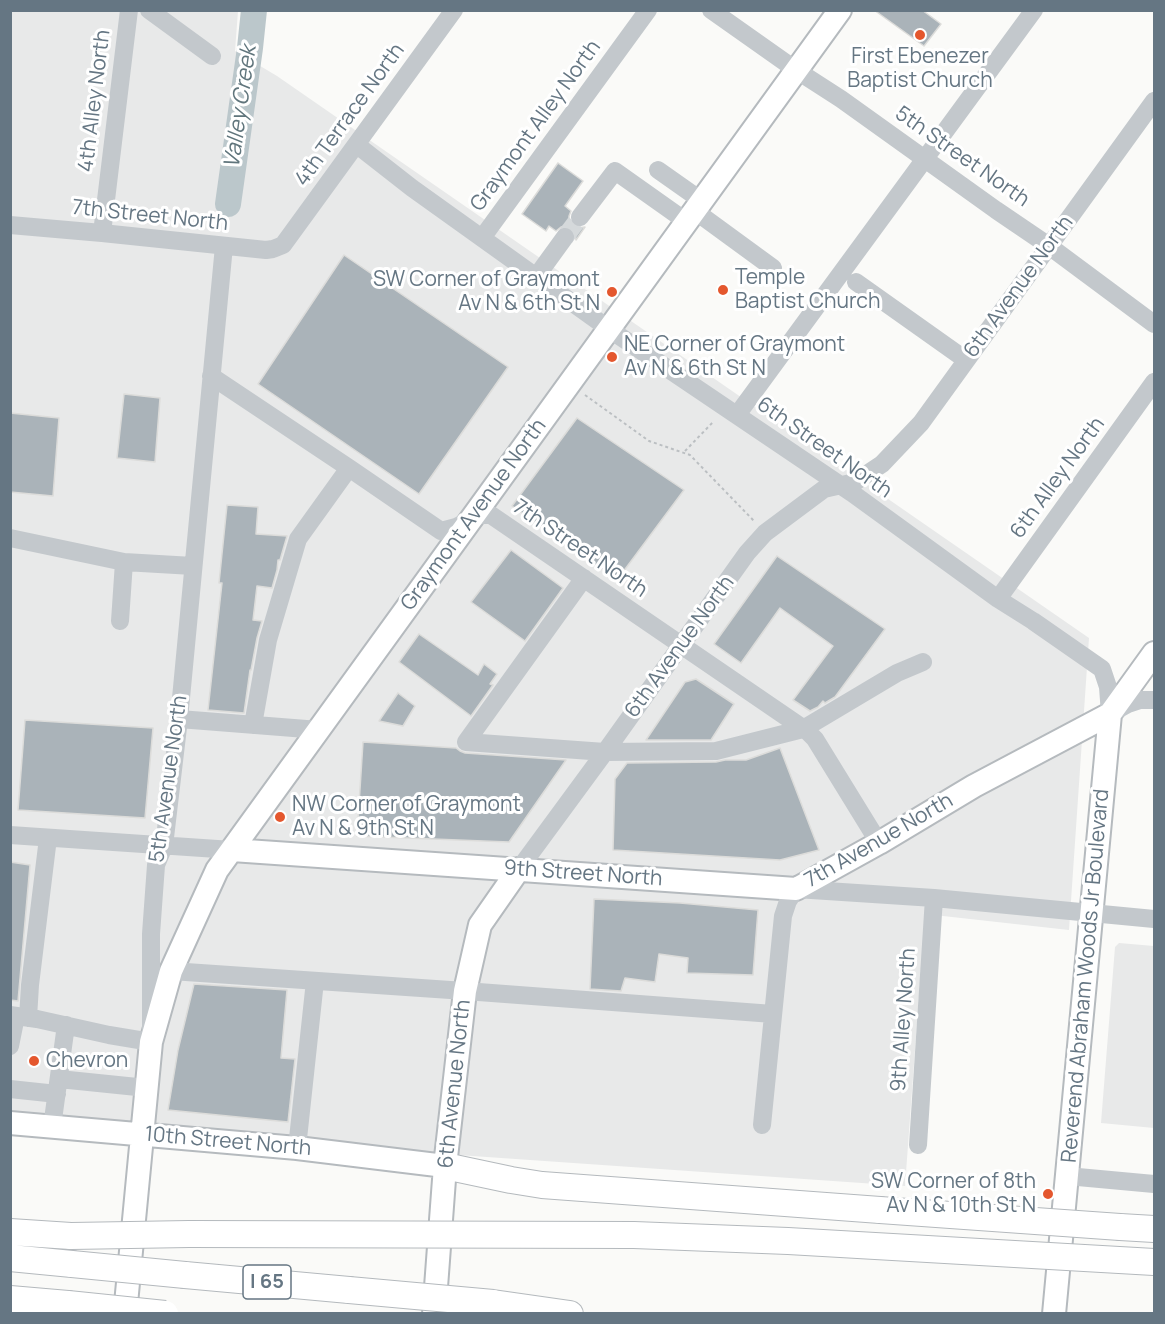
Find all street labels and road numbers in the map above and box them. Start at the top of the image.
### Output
street label: 4th Alley North [74,28,116,174]
street label: Graymont Alley North [466,36,606,216]
street label: 4th Terrace North [290,39,410,191]
street label: 5th Street North [890,101,1034,213]
street label: 7th Street North [71,195,229,237]
street label: 6th Avenue North [959,211,1079,363]
street label: 6th Street North [752,392,896,504]
street label: 6th Alley North [1006,412,1110,544]
street label: Graymont Avenue North [396,414,552,616]
street label: 7th Street North [508,495,652,603]
street label: 6th Avenue North [620,571,740,723]
street label: 5th Avenue North [145,694,193,864]
street label: 7th Avenue North [800,788,958,894]
street label: Reverend Abraham Woods Jr Boulevard [1057,788,1115,1164]
street label: 9th Street North [503,856,663,892]
street label: 9th Alley North [886,947,922,1093]
street label: 6th Avenue North [434,998,476,1170]
street label: 10th Street North [144,1122,312,1162]
road number: I 65 [243,1265,291,1299]

